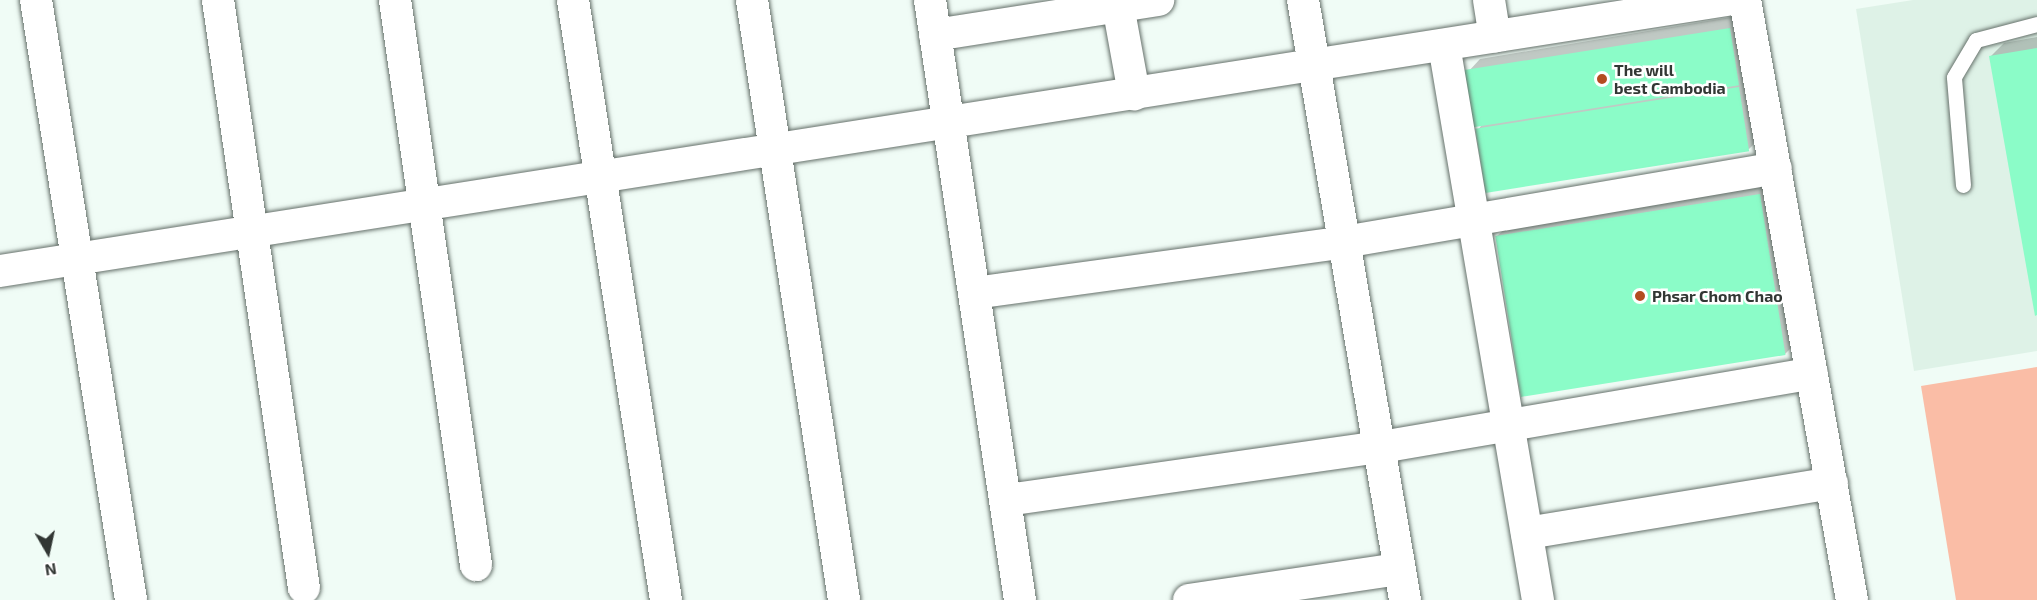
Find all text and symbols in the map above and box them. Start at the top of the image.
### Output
place label: The will best Cambodia [1614,60,1726,98]
marker: The will best Cambodia [1595,72,1609,86]
place label: Phsar Chom Chao [1652,286,1783,306]
marker: Phsar Chom Chao [1633,289,1647,303]
north arrow [18,522,78,582]
text: N [44,560,58,581]

